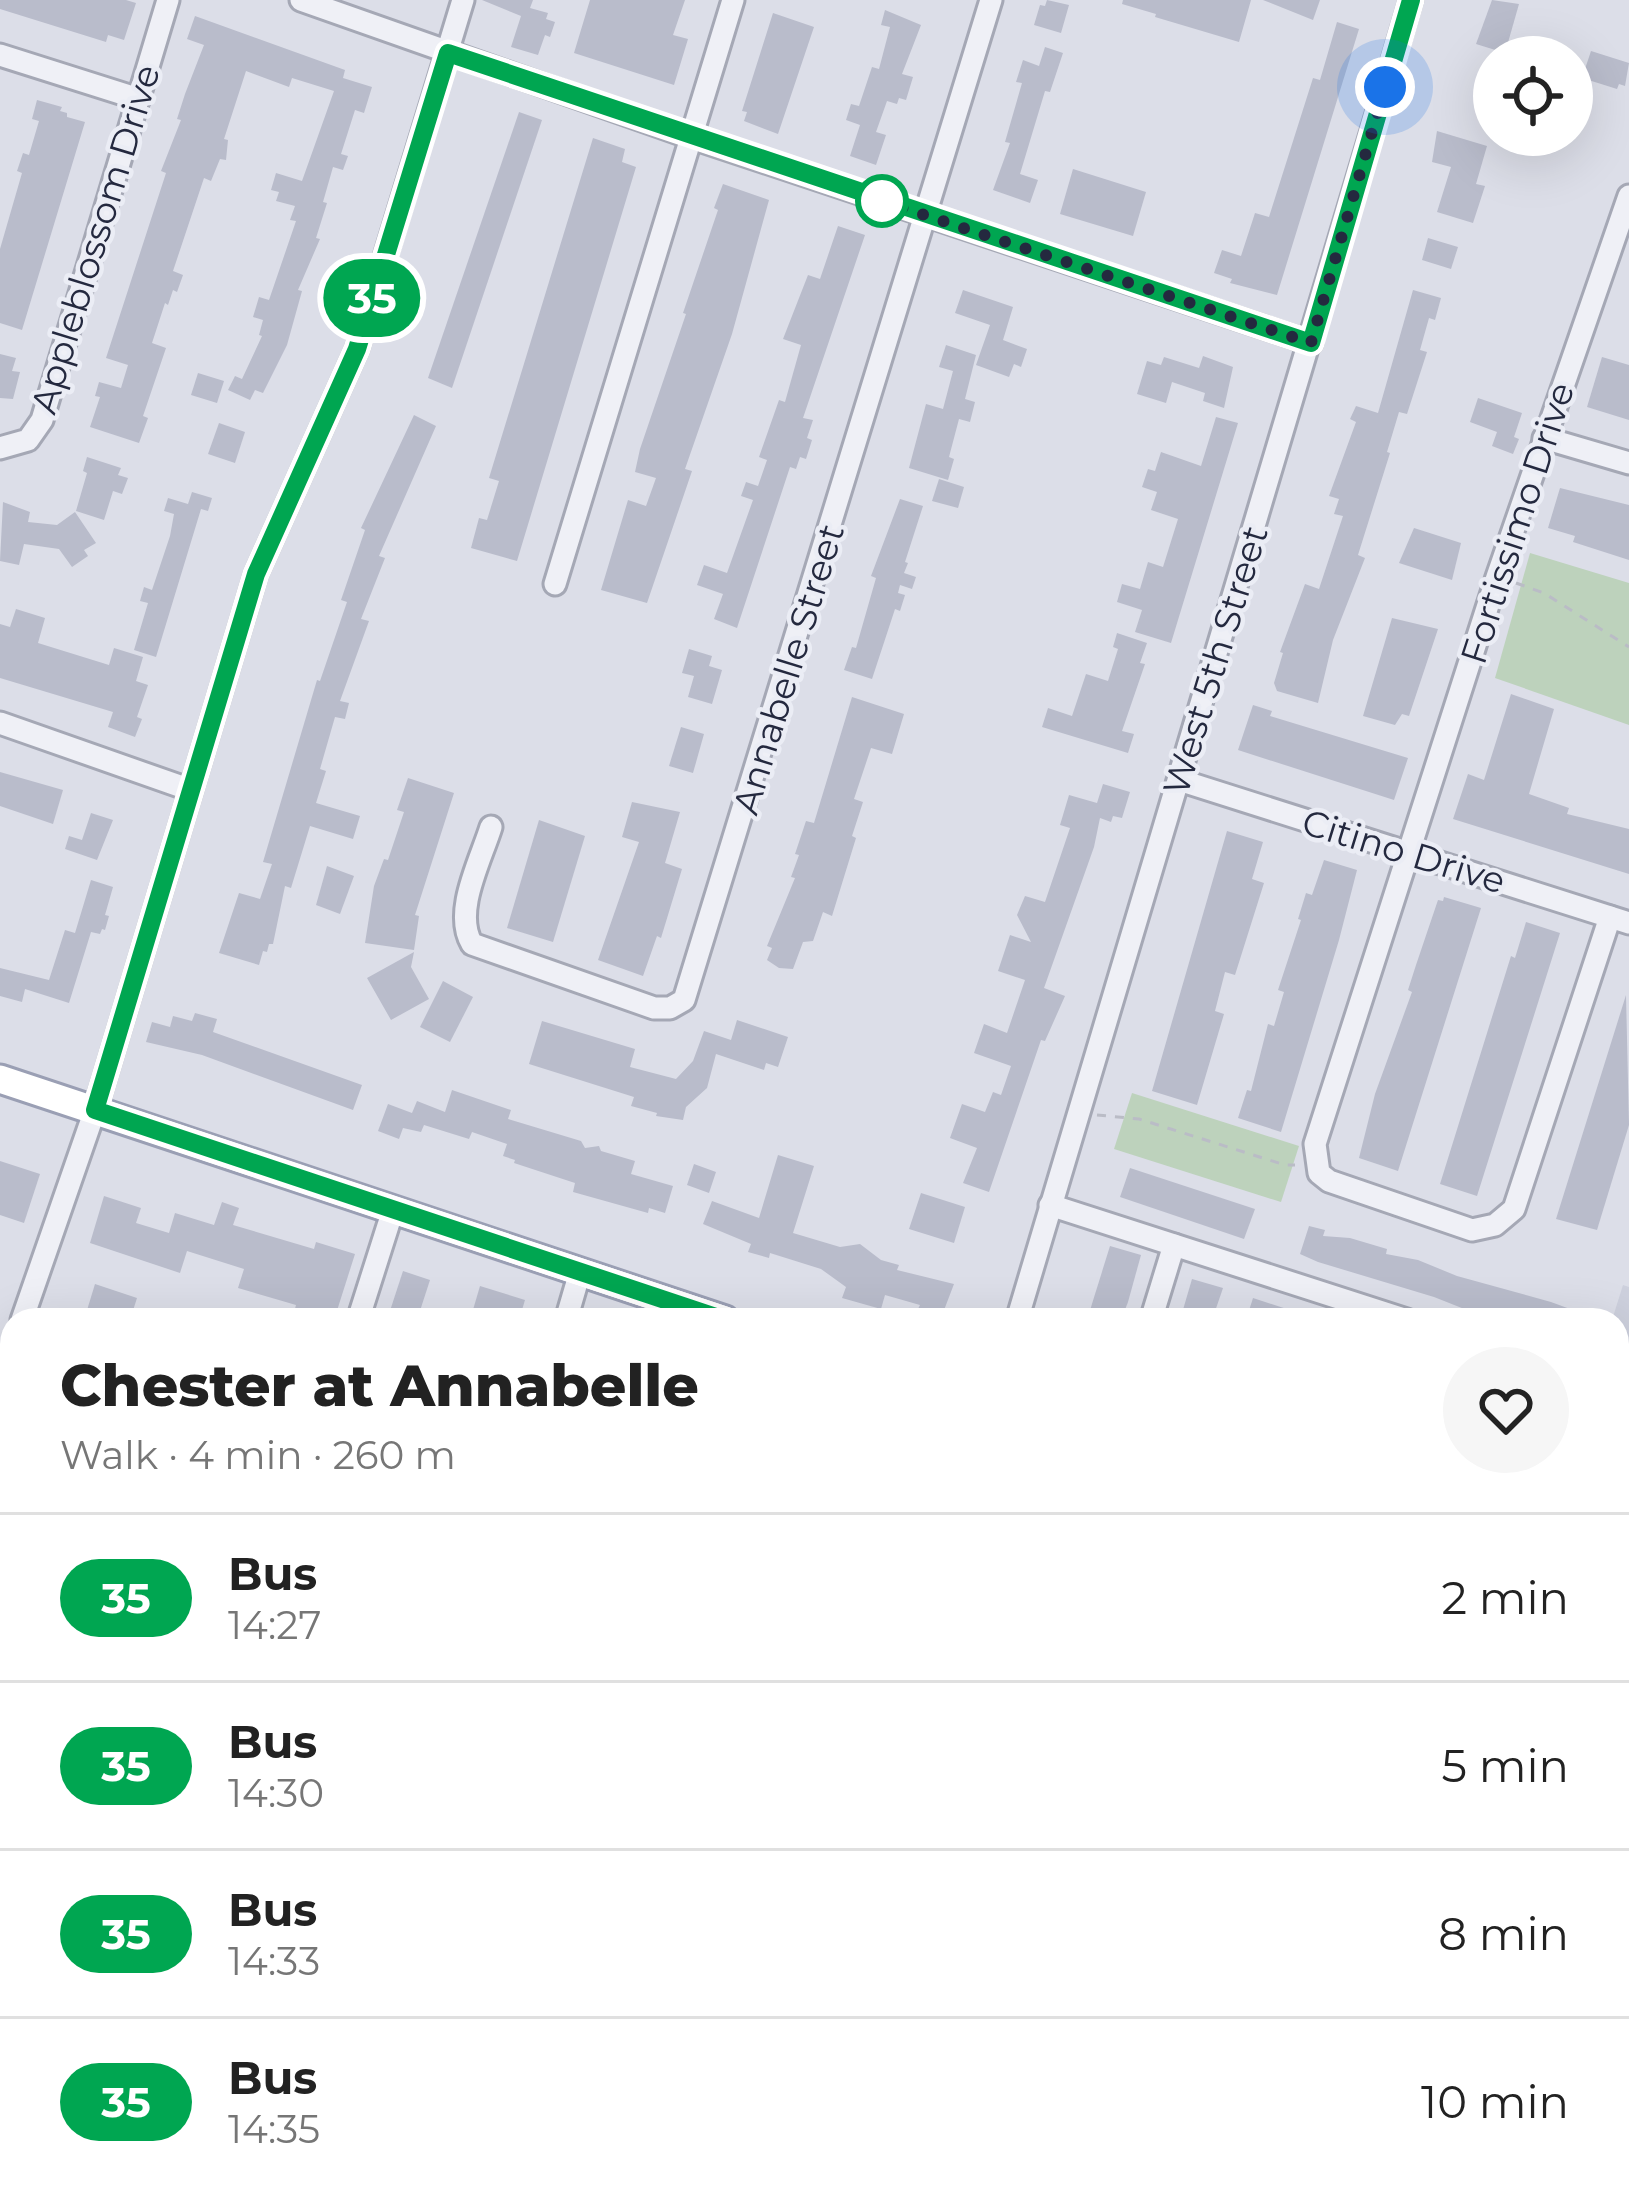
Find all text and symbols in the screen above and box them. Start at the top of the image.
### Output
map controls [1473,36,1593,156]
button: locate [1473,36,1593,156]
your location [1355,57,1415,117]
street label: Appleblossom Drive [21,59,169,419]
unlabelled marker [857,176,907,226]
line badge: 35 [318,259,426,337]
text: 35 [347,272,397,324]
street label: Fortissimo Drive [1451,377,1583,669]
street label: Annabelle Street [723,519,853,819]
street label: West 5th Street [1153,520,1277,800]
street label: Citino Drive [1297,799,1511,903]
button: heart [1443,1347,1569,1473]
text: Chester at Annabelle [60,1351,699,1420]
text: Walk · 4 min · 260 m [60,1431,456,1479]
text: Bus [228,1546,317,1601]
text: 2 min [1441,1570,1569,1625]
text: 35 [101,1572,151,1624]
text: 14:27 [228,1601,321,1649]
text: Bus [228,1714,317,1769]
text: 5 min [1441,1738,1569,1793]
text: 35 [101,1740,151,1792]
text: 14:30 [228,1769,324,1817]
text: Bus [228,1882,317,1937]
text: 8 min [1438,1906,1569,1961]
text: 35 [101,1908,151,1960]
text: 14:33 [228,1937,320,1985]
text: Bus [228,2050,317,2105]
text: 10 min [1421,2074,1569,2129]
text: 35 [101,2076,151,2128]
text: 14:35 [228,2105,320,2153]

